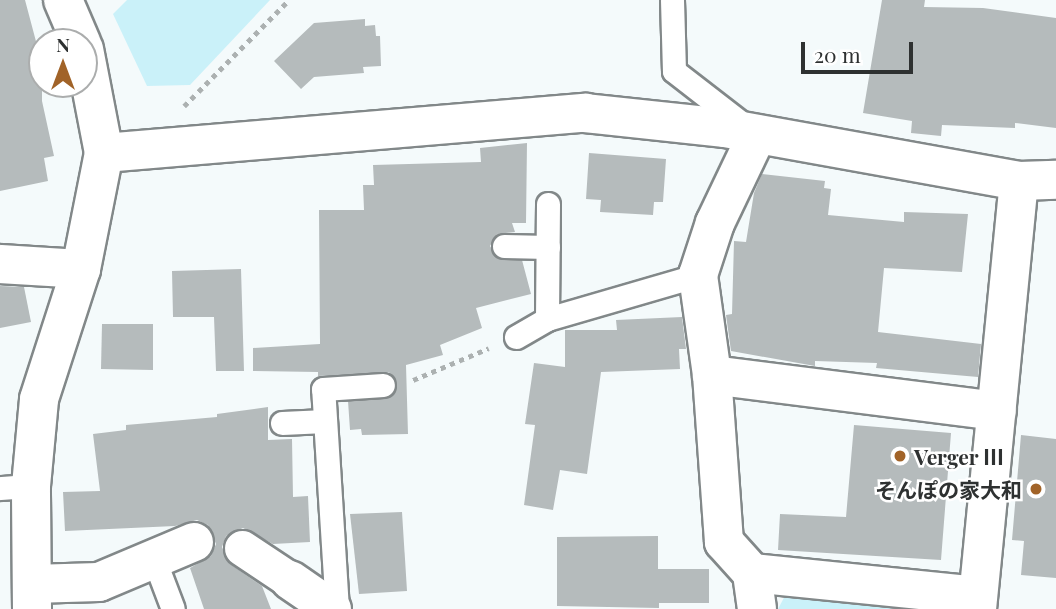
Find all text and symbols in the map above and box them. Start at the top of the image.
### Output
north arrow [28,28,98,98]
scale bar [804,28,916,72]
text: N [56,31,70,57]
text: 20 m [814,40,861,68]
place label: Verger Ⅲ [914,443,1004,469]
marker: Verger Ⅲ [892,448,908,464]
place label: そんぽの家大和 [875,476,1022,502]
marker: そんぽの家大和 [1028,481,1044,497]

